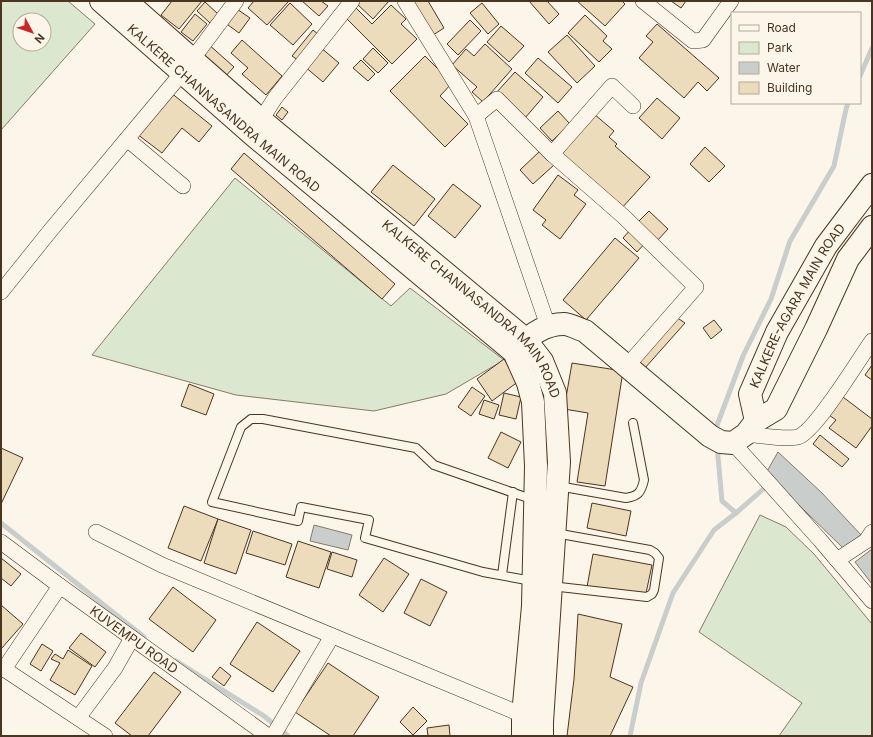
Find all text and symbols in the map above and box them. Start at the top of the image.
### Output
north arrow [12,12,52,52]
legend [731,12,861,104]
street label: KALKERE CHANNASANDRA MAIN ROAD [124,20,324,196]
text: Road [767,20,796,35]
text: N [32,31,48,46]
text: Park [767,40,793,55]
text: Water [767,60,801,75]
text: Building [767,80,812,95]
street label: KALKERE CHANNASANDRA MAIN ROAD [379,216,564,400]
street label: KALKERE-AGARA MAIN ROAD [746,220,848,390]
street label: KUVEMPU ROAD [87,602,181,677]

